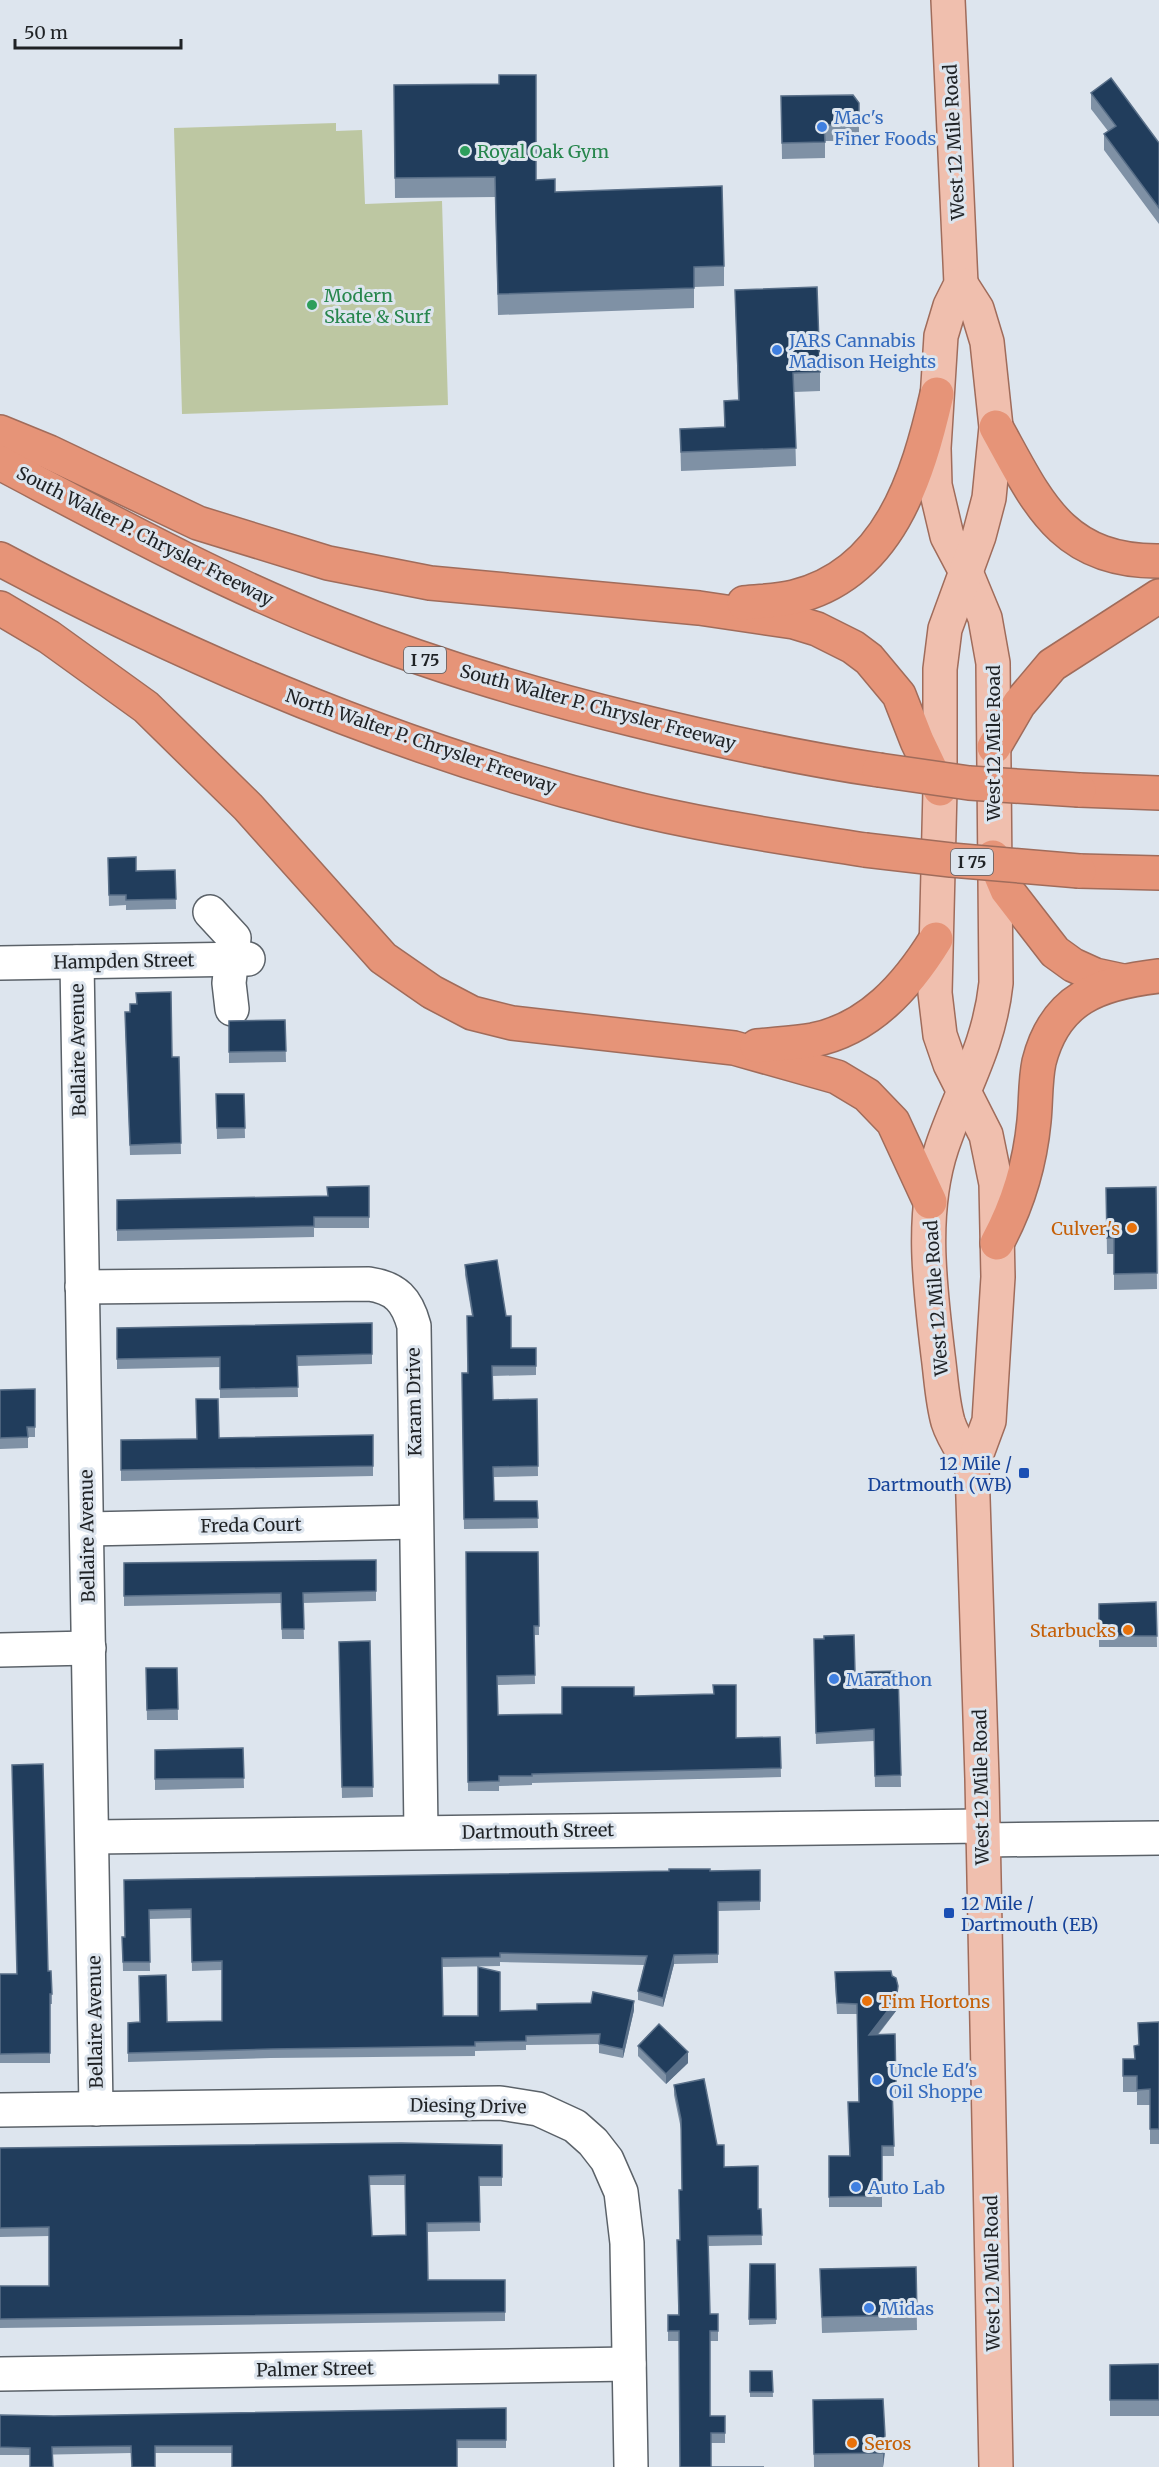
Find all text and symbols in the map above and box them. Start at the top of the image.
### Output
scale bar [15,12,182,50]
text: 50 m [24,21,68,44]
street label: West 12 Mile Road [938,63,970,222]
place label: Mac's Finer Foods [834,106,936,150]
marker: Mac's Finer Foods [815,120,829,134]
place label: Royal Oak Gym [477,140,609,163]
marker: Royal Oak Gym [458,144,472,158]
place label: Modern Skate & Surf [324,284,432,328]
marker: Modern Skate & Surf [305,298,319,312]
place label: JARS Cannabis Madison Heights [788,329,936,373]
marker: JARS Cannabis Madison Heights [770,343,784,357]
street label: South Walter P. Chrysler Freeway [13,461,278,611]
road number: I 75 [404,647,446,673]
street label: South Walter P. Chrysler Freeway [457,659,739,755]
street label: West 12 Mile Road [982,665,1005,822]
street label: North Walter P. Chrysler Freeway [283,684,560,798]
road number: I 75 [951,849,993,875]
street label: Hampden Street [53,948,195,974]
street label: Bellaire Avenue [65,983,91,1117]
place label: Culver's [1051,1217,1120,1240]
street label: West 12 Mile Road [919,1219,953,1378]
marker: Culver's [1125,1221,1139,1235]
street label: Karam Drive [402,1347,426,1457]
place label: 12 Mile / Dartmouth (WB) [867,1452,1012,1496]
marker: 12 Mile / Dartmouth (WB) [1017,1466,1031,1480]
street label: Bellaire Avenue [74,1469,100,1603]
street label: Freda Court [200,1513,302,1537]
place label: Starbucks [1030,1619,1116,1642]
marker: Starbucks [1121,1623,1135,1637]
place label: Marathon [846,1668,932,1691]
marker: Marathon [827,1672,841,1686]
street label: West 12 Mile Road [968,1709,994,1866]
street label: Dartmouth Street [462,1818,614,1844]
place label: 12 Mile / Dartmouth (EB) [961,1892,1098,1936]
marker: 12 Mile / Dartmouth (EB) [942,1906,956,1920]
street label: Bellaire Avenue [82,1955,108,2089]
place label: Tim Hortons [879,1990,990,2013]
marker: Tim Hortons [860,1994,874,2008]
place label: Uncle Ed's Oil Shoppe [889,2059,983,2103]
marker: Uncle Ed's Oil Shoppe [870,2073,884,2087]
street label: Diesing Drive [409,2093,527,2119]
place label: Auto Lab [867,2176,945,2199]
marker: Auto Lab [849,2180,863,2194]
street label: West 12 Mile Road [979,2195,1005,2352]
place label: Midas [881,2297,934,2320]
marker: Midas [862,2301,876,2315]
street label: Palmer Street [256,2356,374,2382]
place label: Seros [864,2432,911,2455]
marker: Seros [845,2436,859,2450]

